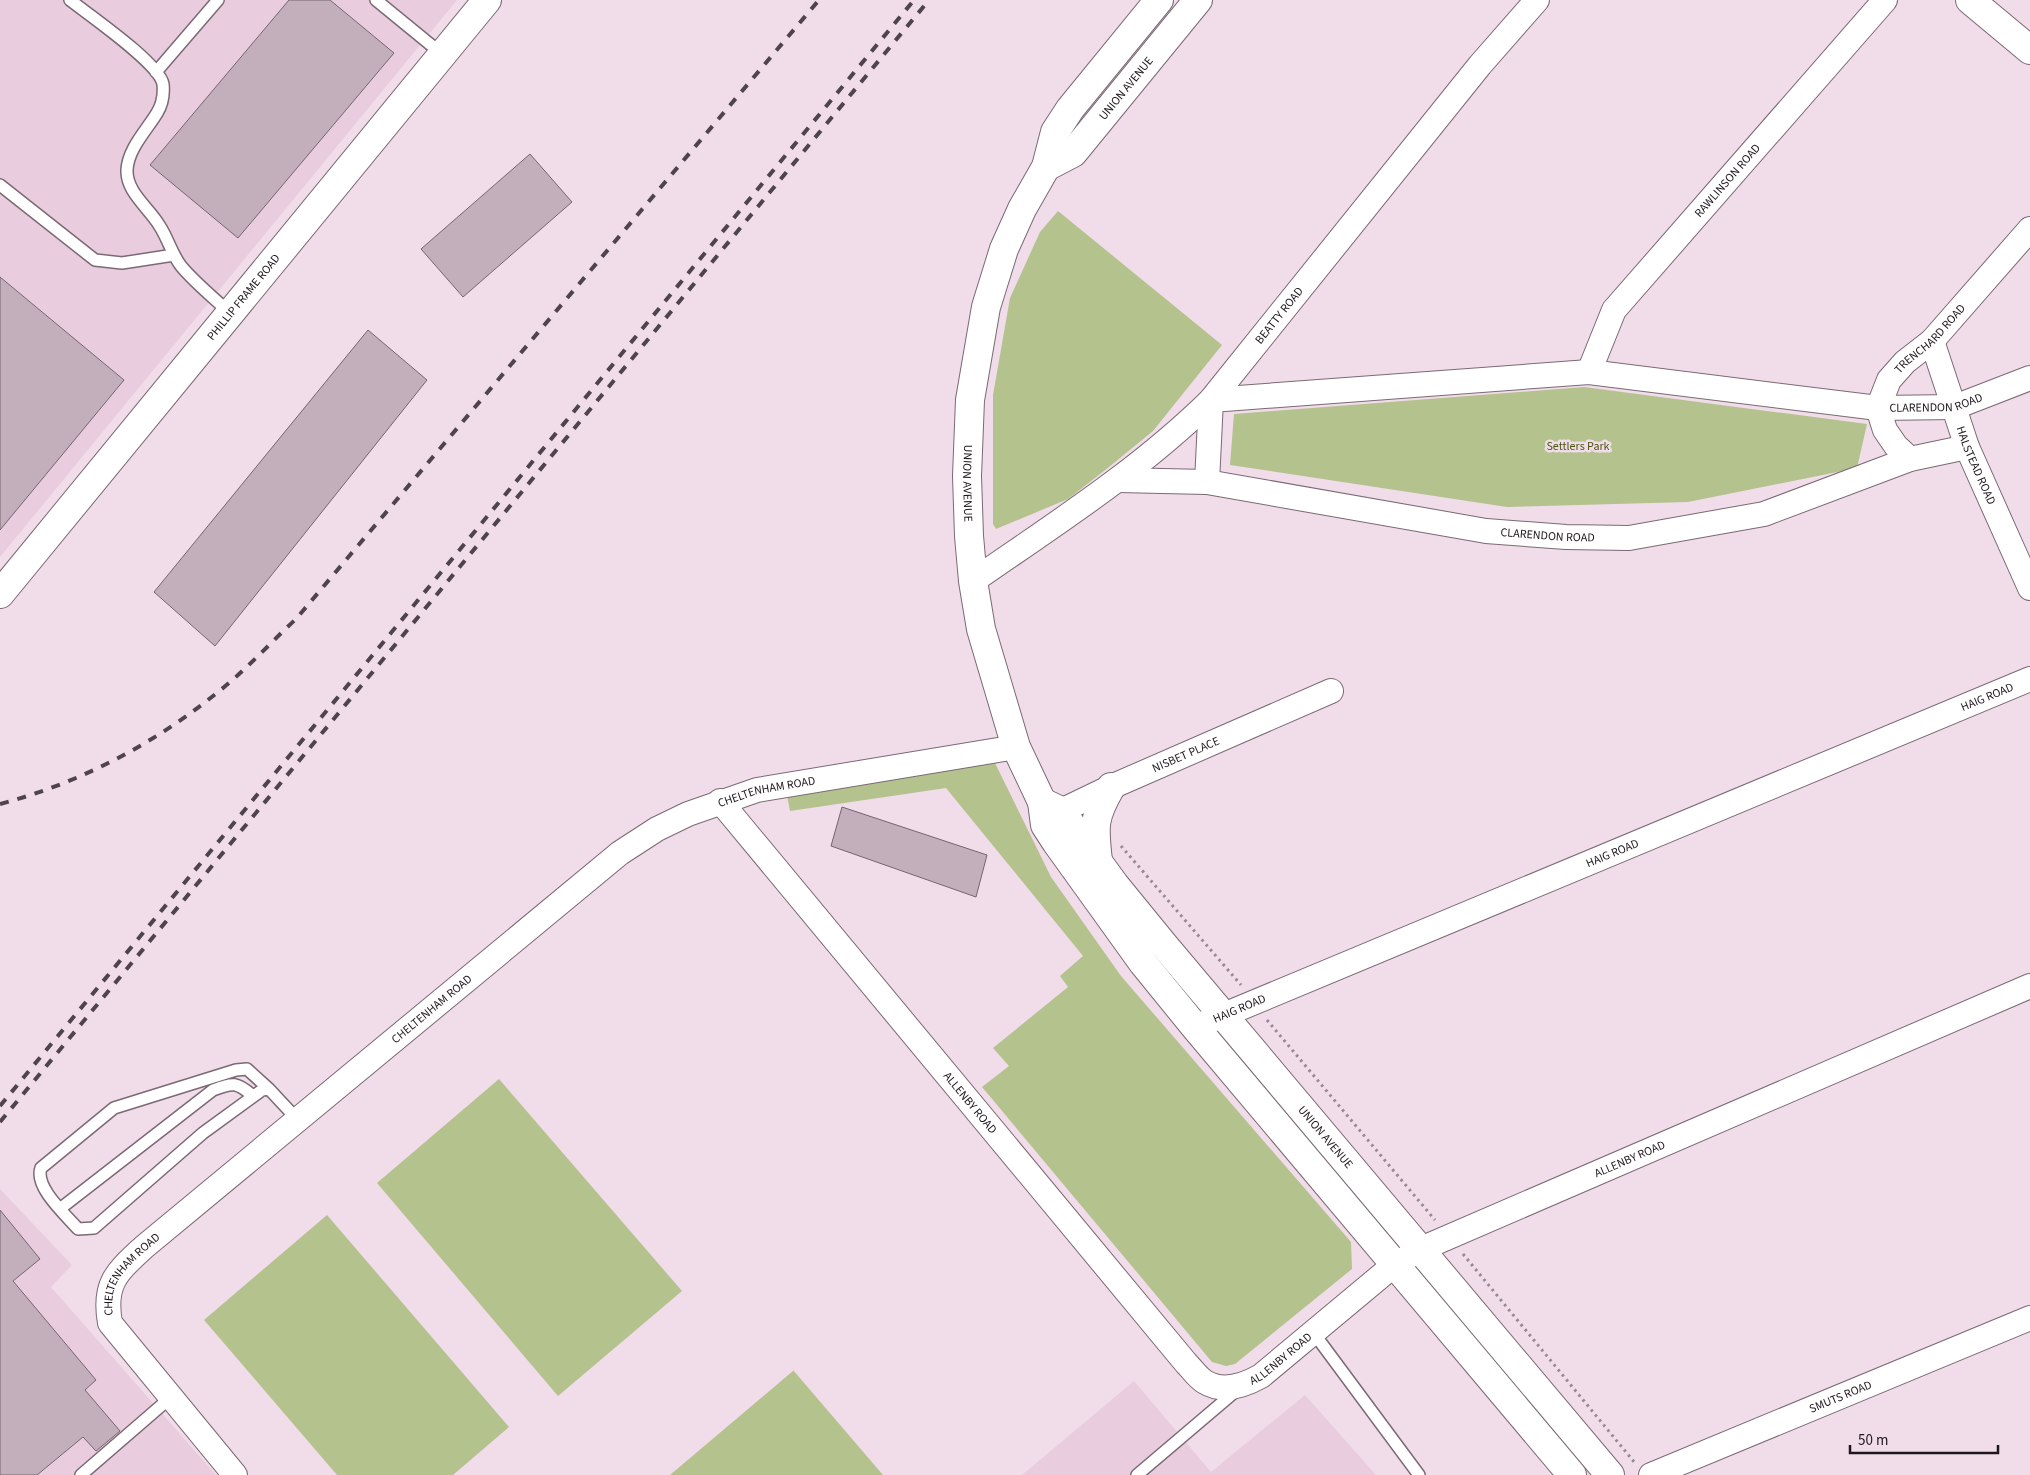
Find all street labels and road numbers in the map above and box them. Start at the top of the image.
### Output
street label: UNION AVENUE [1095,53,1157,124]
street label: RAWLINSON ROAD [1691,140,1765,221]
street label: PHILLIP FRAME ROAD [203,251,284,344]
street label: BEATTY ROAD [1251,284,1308,348]
street label: TRENCHARD ROAD [1891,300,1970,377]
street label: CLARENDON ROAD [1889,389,1985,417]
street label: HALSTEAD ROAD [1952,424,2000,508]
street label: UNION AVENUE [958,444,977,522]
street label: CLARENDON ROAD [1500,524,1595,546]
street label: HAIG ROAD [1958,679,2016,716]
street label: NISBET PLACE [1150,733,1222,777]
street label: CHELTENHAM ROAD [715,772,817,812]
street label: HAIG ROAD [1583,835,1641,872]
street label: CHELTENHAM ROAD [388,971,476,1048]
street label: HAIG ROAD [1210,990,1269,1028]
street label: ALLENBY ROAD [939,1068,1001,1138]
street label: UNION AVENUE [1294,1102,1357,1172]
street label: ALLENBY ROAD [1592,1136,1668,1182]
street label: CHELTENHAM ROAD [100,1229,164,1316]
street label: ALLENBY ROAD [1247,1329,1316,1390]
street label: SMUTS ROAD [1807,1376,1874,1418]

